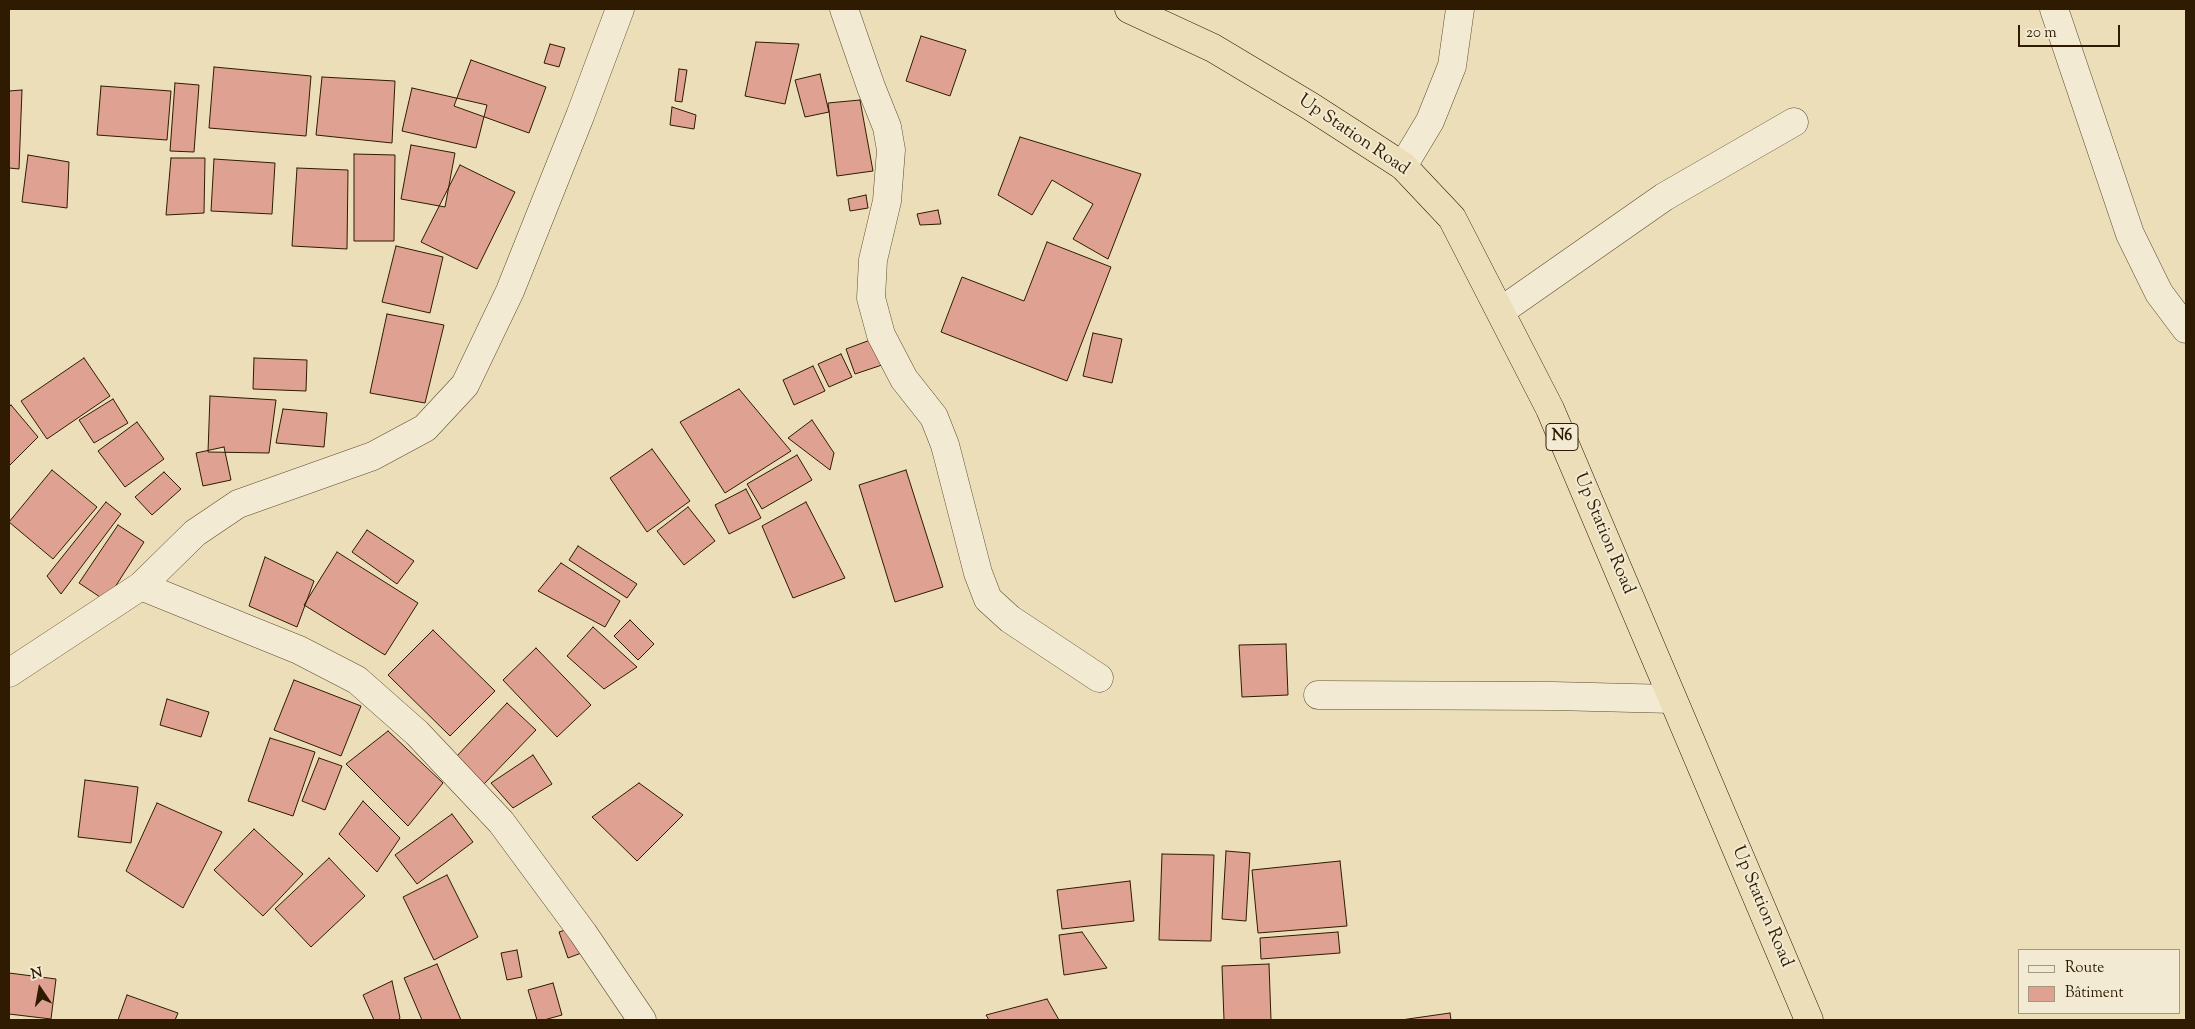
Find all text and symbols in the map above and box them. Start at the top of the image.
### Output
scale bar [2020,15,2122,47]
text: 20 m [2026,23,2057,44]
street label: Up Station Road [1293,91,1413,181]
road number: N6 [1546,424,1578,451]
street label: Up Station Road [1568,470,1638,598]
street label: Up Station Road [1726,843,1796,971]
legend [2018,949,2180,1014]
text: Route [2065,958,2104,979]
text: N [29,963,44,985]
north arrow [15,964,65,1014]
text: Bâtiment [2065,983,2124,1004]

